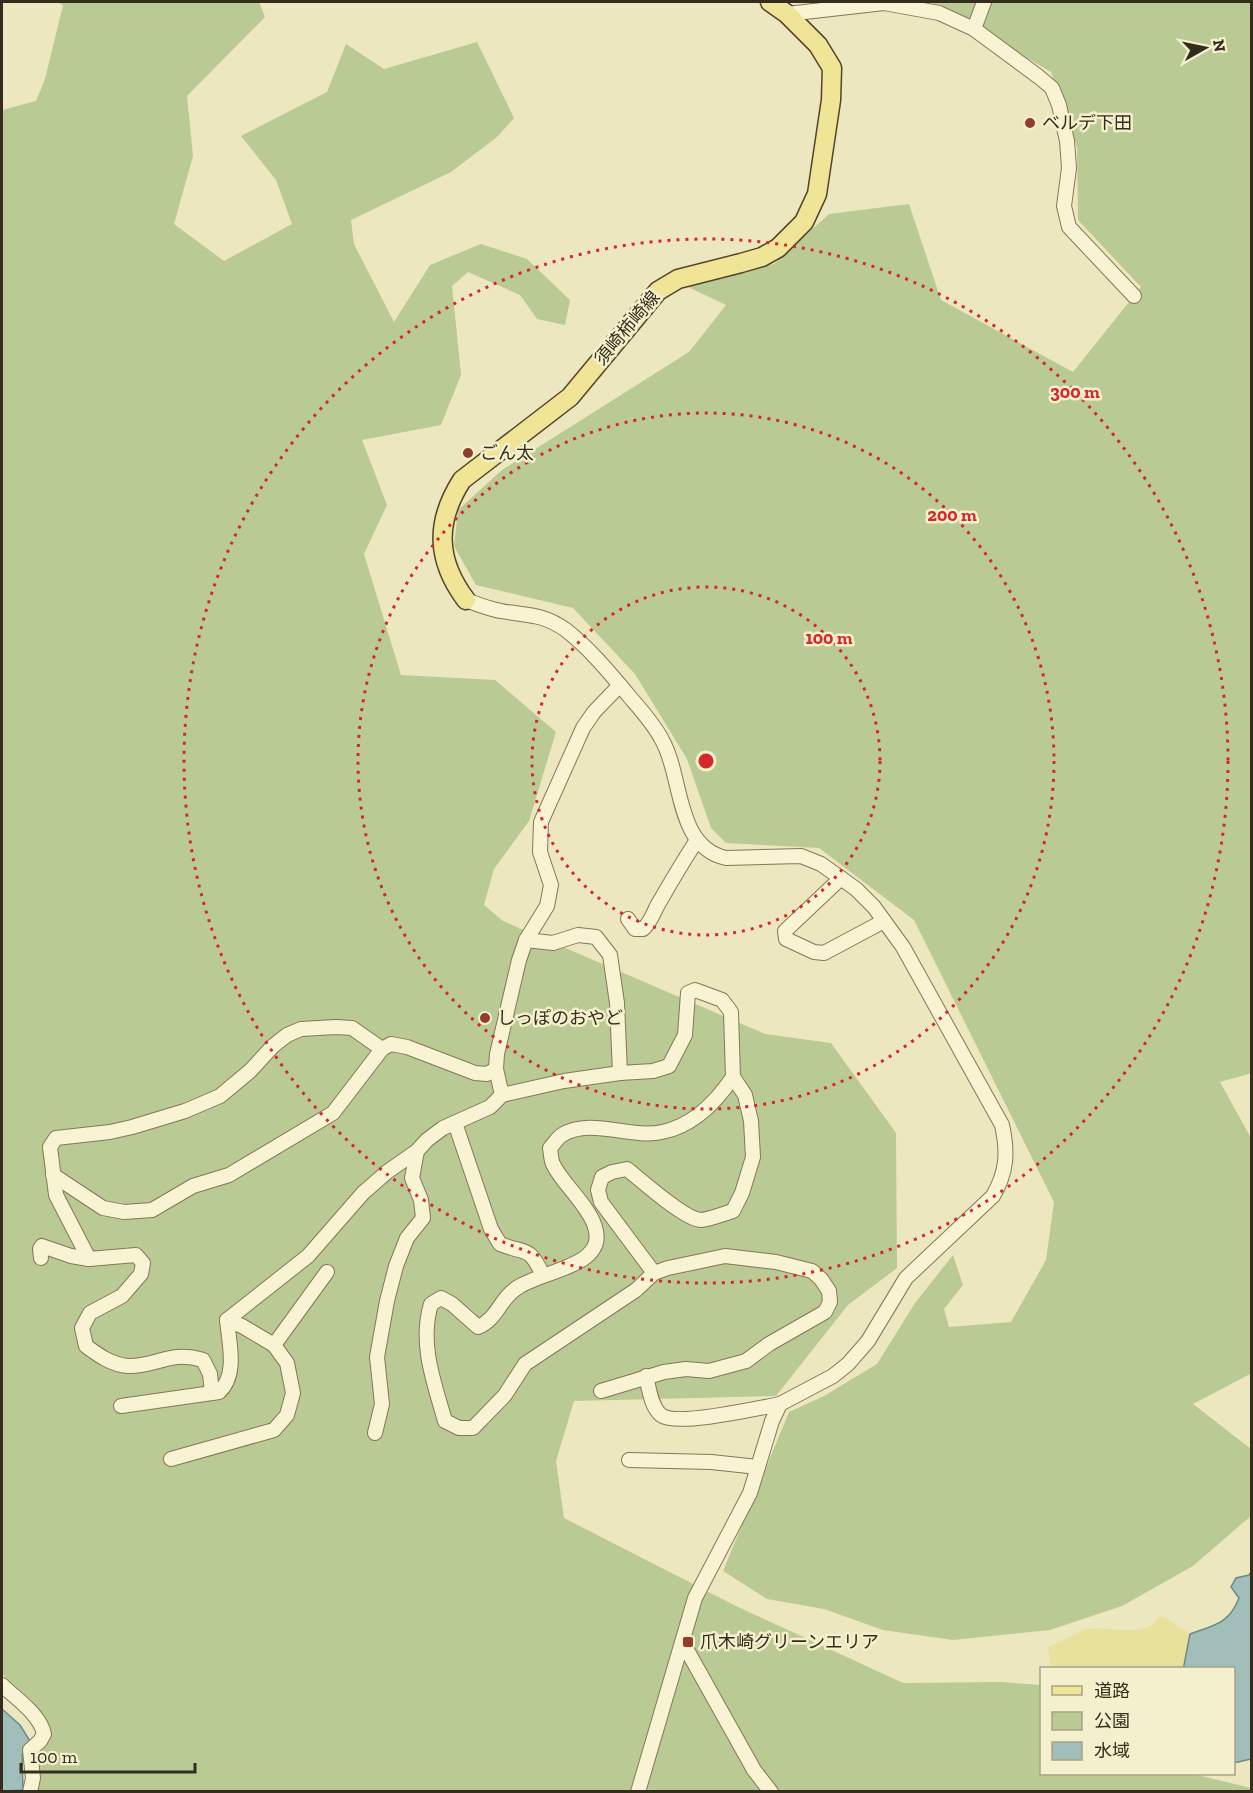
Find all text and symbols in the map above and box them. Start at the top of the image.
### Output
north arrow [1175,18,1235,78]
text: N [1209,38,1230,53]
place label: ベルデ下田 [1042,112,1132,134]
marker: ベルデ下田 [1023,116,1037,130]
street label: 須崎柿崎線 [590,286,664,370]
text: 300 m [1050,381,1100,403]
place label: ごん太 [480,442,534,464]
marker: ごん太 [461,446,475,460]
text: 200 m [927,504,977,526]
text: 100 m [805,627,853,649]
centre of rings [696,751,716,771]
place label: しっぽのおやど [497,1007,623,1029]
marker: しっぽのおやど [478,1011,492,1025]
place label: 爪木崎グリーンエリア [700,1631,879,1653]
marker: 爪木崎グリーンエリア [681,1635,695,1649]
legend [1040,1667,1235,1775]
text: 道路 [1094,1680,1130,1702]
text: 公園 [1094,1710,1130,1732]
scale bar [21,1736,195,1774]
text: 水域 [1094,1740,1130,1762]
text: 100 m [30,1746,78,1768]

